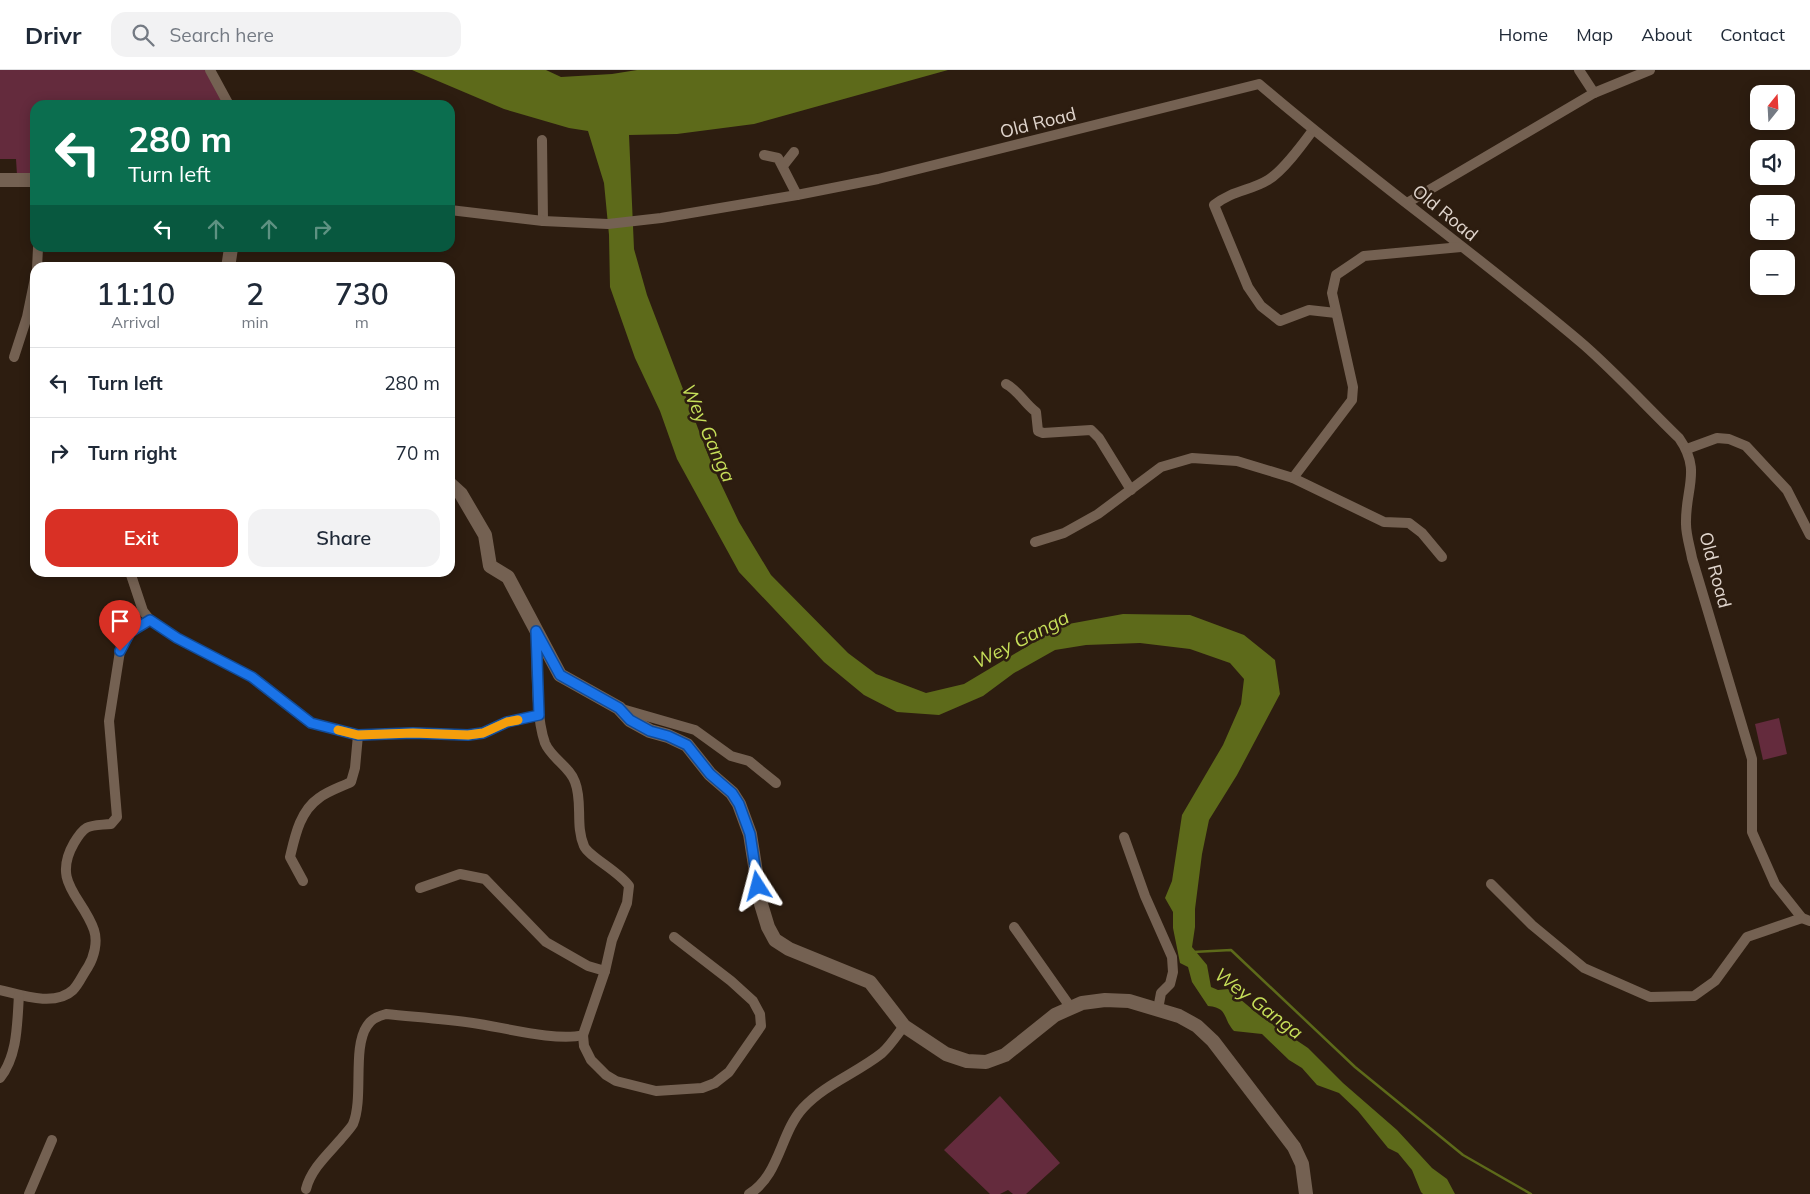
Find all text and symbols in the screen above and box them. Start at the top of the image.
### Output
search box [111,12,461,57]
text: Drivr [25,20,81,50]
icon: search [129,21,157,49]
text: Search here [169,23,274,47]
text: Home [1498,23,1548,46]
text: Map [1576,23,1613,46]
text: About [1641,23,1692,46]
text: Contact [1720,23,1785,46]
north arrow [1750,85,1795,130]
map controls [1750,85,1795,295]
street label: Old Road [997,102,1078,143]
text: 280 m [128,117,232,161]
icon: left [45,120,110,185]
button: sound [1750,140,1795,185]
text: Turn left [128,160,211,188]
street label: Old Road [1408,179,1483,246]
button: + [1750,195,1795,240]
icon: left [149,215,177,243]
icon: ahead [202,215,230,243]
icon: ahead [255,215,283,243]
icon: right [308,215,336,243]
button: − [1750,250,1795,295]
text: 11:10 [96,275,175,313]
text: 2 [246,275,264,313]
text: 730 [335,275,389,313]
text: Arrival [111,312,160,332]
text: min [241,312,269,332]
text: m [355,312,369,332]
icon: left [45,369,73,397]
text: Turn left [88,371,163,395]
text: 280 m [384,371,440,395]
water label: Wey Ganga [677,380,741,486]
icon: right [45,439,73,467]
text: Turn right [88,441,177,465]
text: 70 m [396,441,440,465]
button: Exit [45,509,238,567]
button: Share [248,509,440,567]
street label: Old Road [1694,529,1737,610]
pin [99,600,141,651]
water label: Wey Ganga [969,605,1073,673]
icon: arrive [106,607,134,635]
position arrow [731,859,783,911]
water label: Wey Ganga [1210,962,1308,1044]

